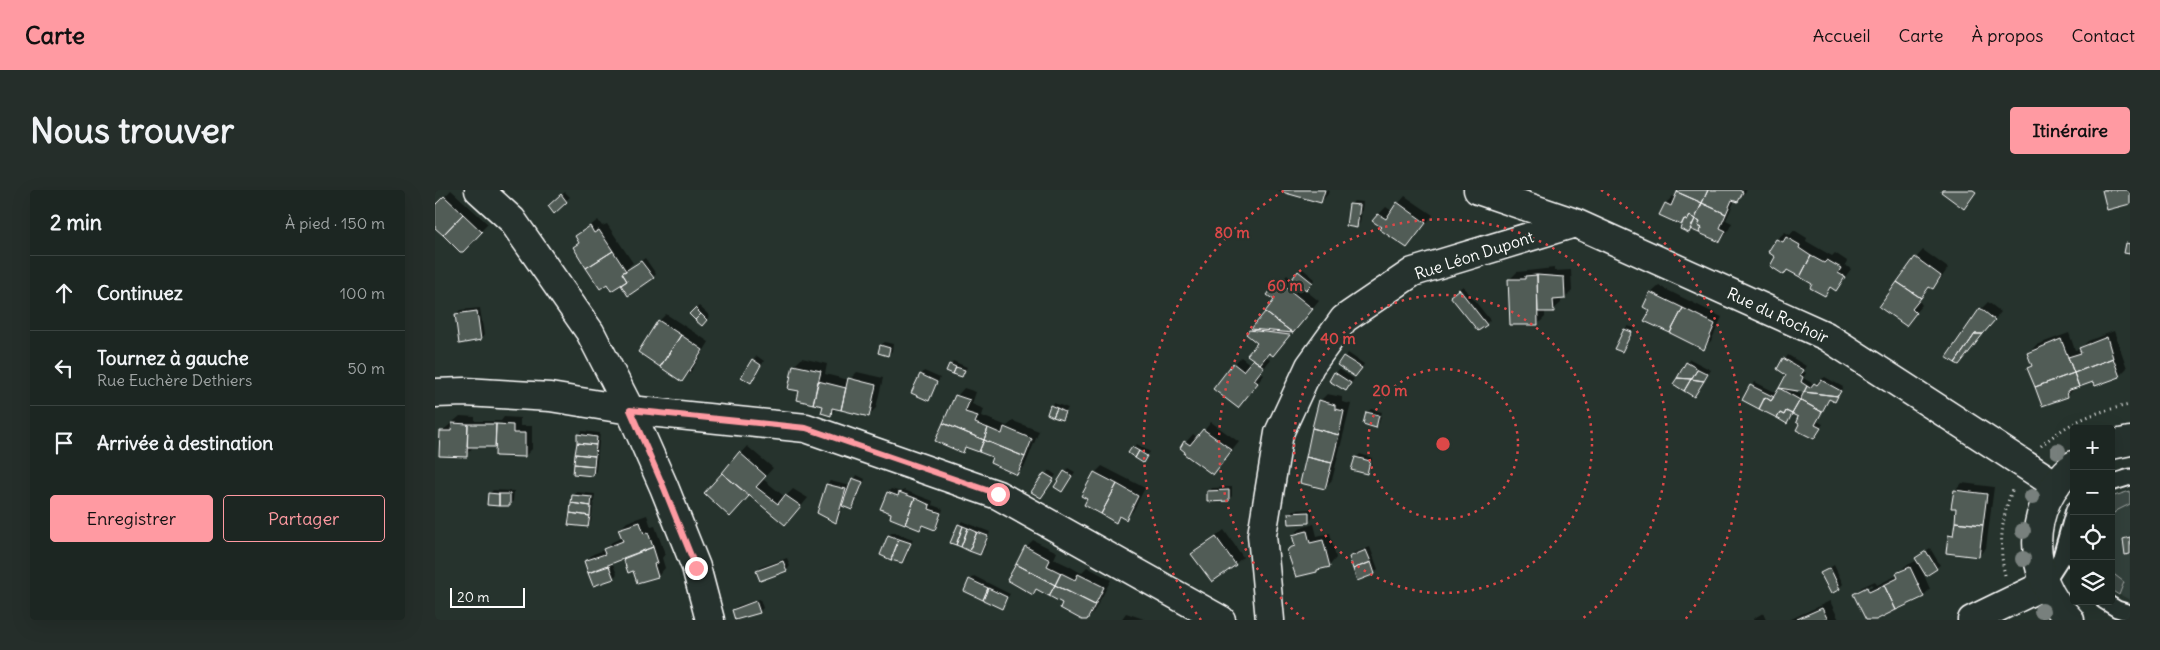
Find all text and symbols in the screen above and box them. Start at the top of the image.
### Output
text: Carte [25,20,85,50]
text: Accueil [1813,24,1871,47]
text: Carte [1899,24,1944,47]
text: À propos [1972,24,2043,47]
text: Contact [2071,24,2135,47]
button: Itinéraire [2010,107,2130,154]
text: Nous trouver [30,108,234,152]
text: 2 min [50,209,102,236]
text: À pied · 150 m [285,213,385,233]
text: 80 m [1214,223,1250,242]
street label: Rue Léon Dupont [1412,226,1537,284]
text: 60 m [1267,276,1303,295]
icon: ahead [50,279,78,307]
text: Continuez [97,281,183,305]
text: 100 m [340,283,385,303]
street label: Rue du Rochoir [1724,283,1832,347]
text: 40 m [1320,329,1356,348]
text: Tournez à gauche [97,346,249,370]
icon: left [50,354,78,382]
text: 50 m [347,358,385,378]
text: Rue Euchère Dethiers [97,370,252,390]
text: 20 m [1373,381,1407,400]
map controls [2070,425,2115,605]
button: + [2070,425,2115,470]
icon: arrive [50,429,78,457]
text: Arrivée à destination [97,431,273,455]
centre of rings [1434,435,1452,453]
button: − [2070,470,2115,515]
route start [987,483,1010,506]
button: Enregistrer [50,495,213,542]
button: Partager [223,495,385,542]
button: locate [2070,515,2115,560]
route end [685,557,708,580]
button: layers [2070,560,2115,605]
scale bar [450,585,525,608]
text: 20 m [457,588,490,606]

